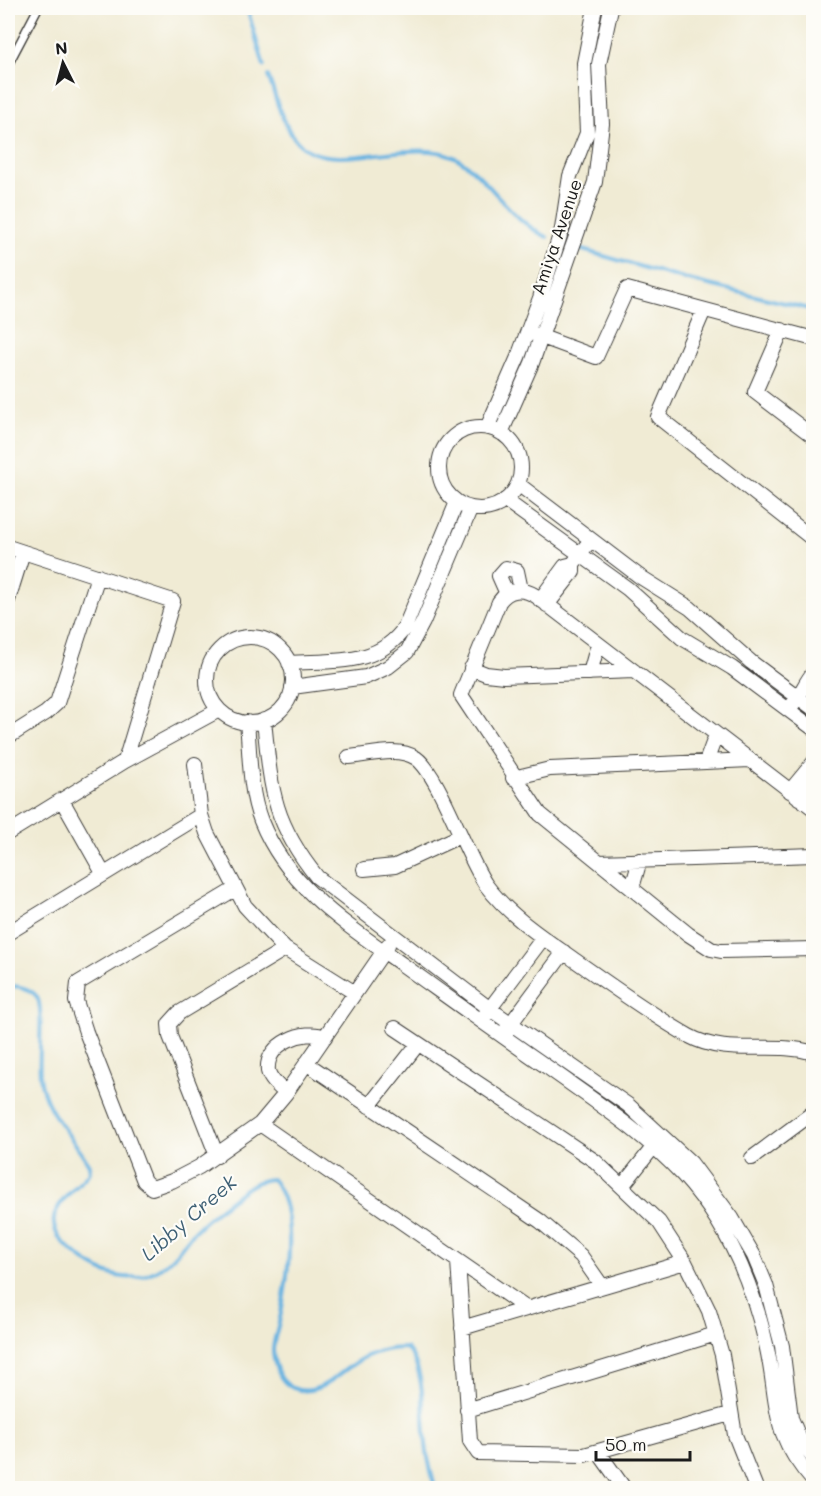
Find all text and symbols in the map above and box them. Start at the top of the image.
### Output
north arrow [33,33,93,93]
text: N [54,37,69,59]
street label: Amiya Avenue [525,176,587,298]
water label: Libby Creek [135,1168,242,1266]
scale bar [596,1424,690,1462]
text: 50 m [605,1432,647,1456]

